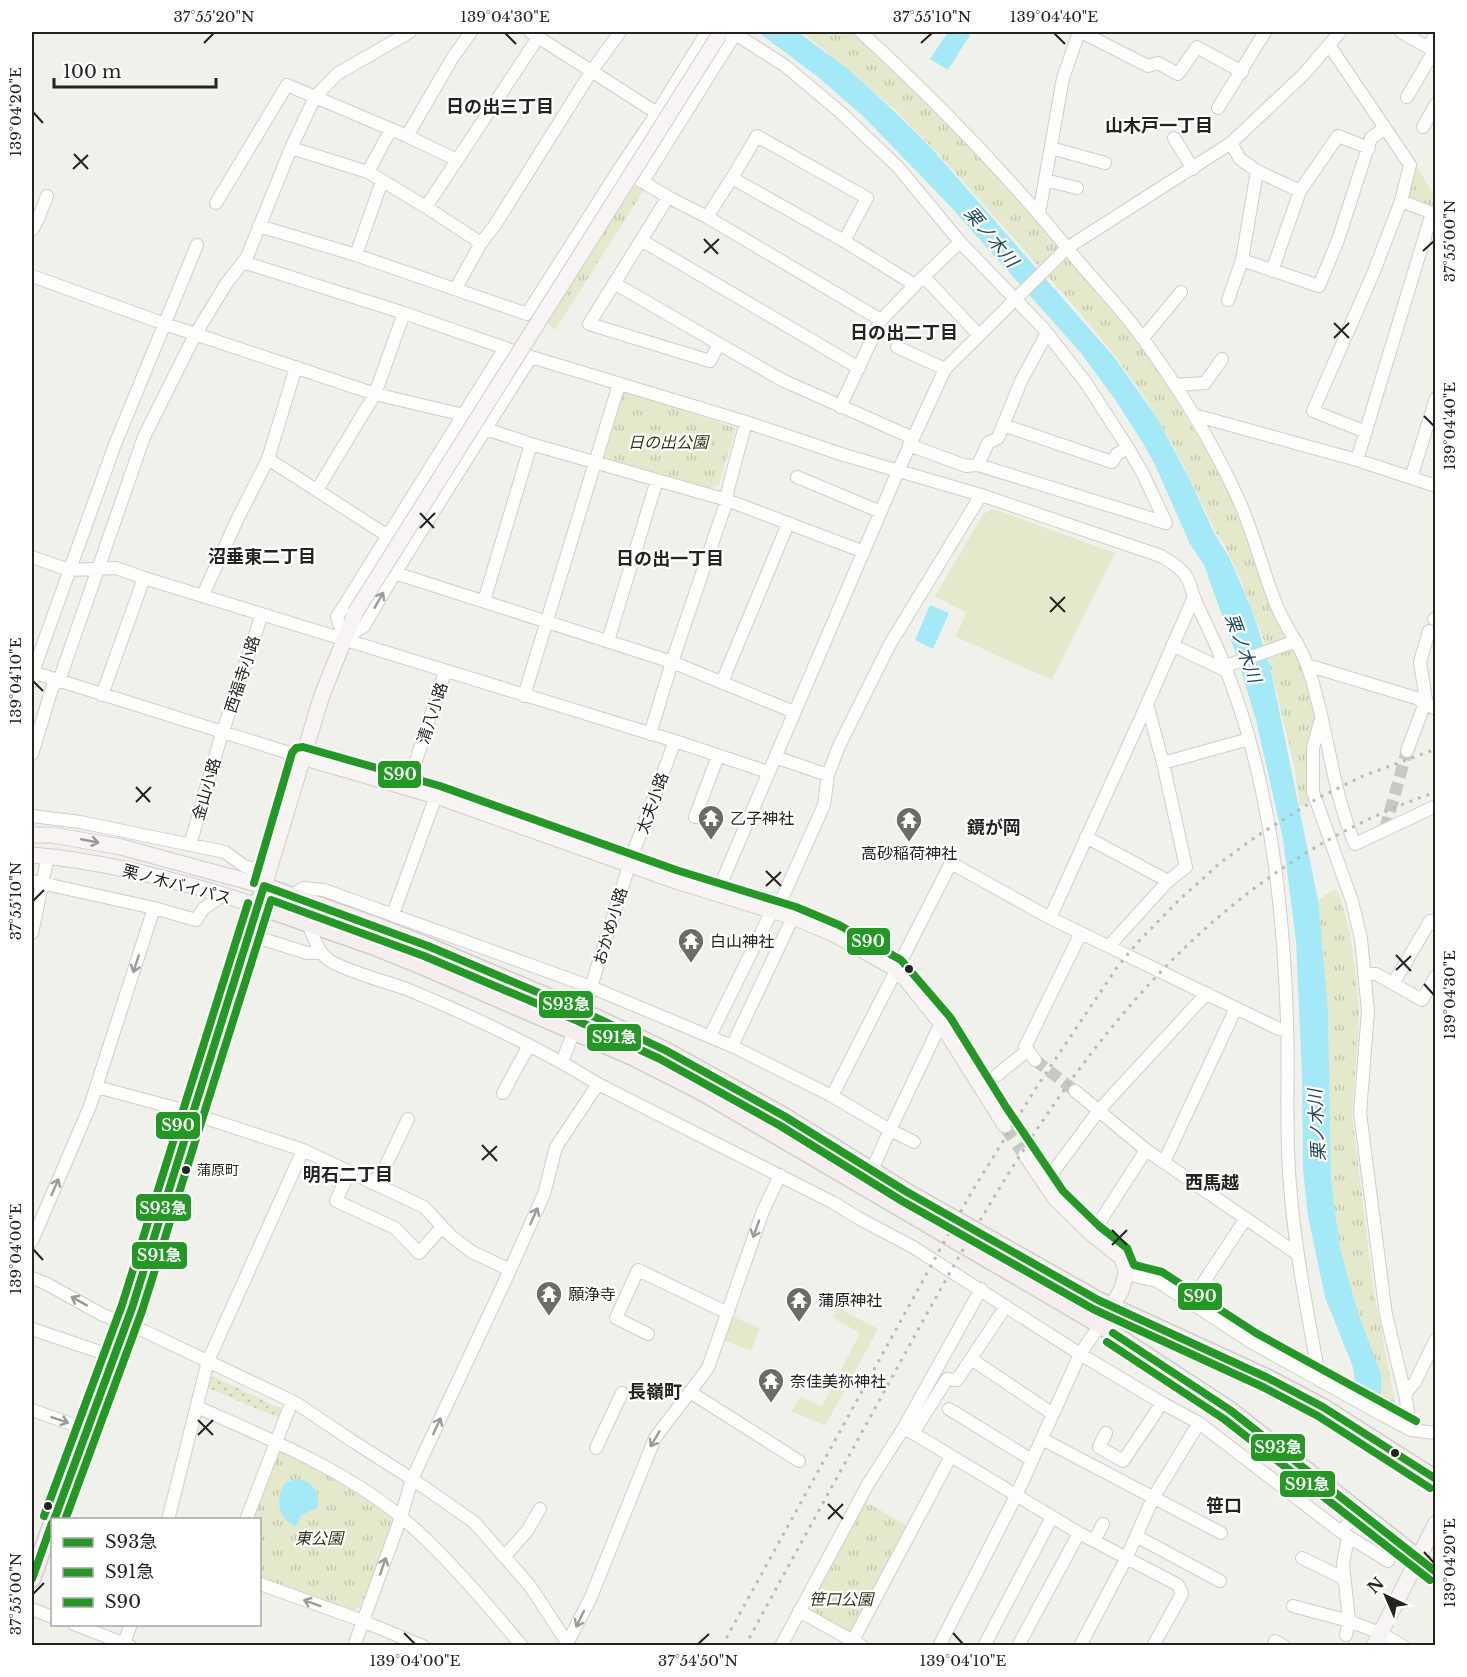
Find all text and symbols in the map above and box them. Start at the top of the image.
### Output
text: 37°55'20"N [174,7,254,26]
text: 139°04'30"E [460,7,550,26]
text: 37°55'10"N [893,7,971,26]
text: 139°04'40"E [1010,7,1098,26]
scale bar [54,51,216,89]
text: 100 m [63,61,121,83]
text: 139°04'20"E [6,67,25,157]
district label: 日の出三丁目 [446,96,554,118]
district label: 山木戸一丁目 [1105,115,1213,137]
text: 37°55'00"N [1440,200,1459,282]
water label: 栗ノ木川 [959,202,1024,273]
district label: 日の出二丁目 [850,322,958,344]
text: 139°04'40"E [1440,382,1459,470]
park label: 日の出公園 [628,432,710,452]
district label: 沼垂東二丁目 [208,546,316,568]
district label: 日の出一丁目 [616,548,724,570]
one-way arrow [373,592,385,609]
water label: 栗ノ木川 [1220,610,1266,687]
street label: 西福寺小路 [220,633,264,715]
text: 139°04'10"E [6,637,25,725]
street label: 清八小路 [413,679,451,747]
street label: 金山小路 [188,755,224,823]
line badge: S90 [377,760,422,789]
text: S90 [383,764,417,784]
street label: 太夫小路 [632,770,672,836]
temple icon: 乙子神社 [696,803,726,841]
temple icon: 高砂稲荷神社 [894,805,924,843]
place label: 乙子神社 [730,808,794,828]
district label: 鏡が岡 [966,817,1021,839]
one-way arrow [79,836,99,847]
place label: 高砂稲荷神社 [861,843,957,863]
street label: 栗ノ木バイパス [120,860,234,908]
text: 37°55'10"N [6,862,25,940]
street label: おかめ小路 [589,885,631,967]
temple icon: 白山神社 [676,926,706,964]
line badge: S90 [846,927,891,956]
place label: 白山神社 [710,931,774,951]
text: S90 [851,931,885,951]
text: 139°04'30"E [1440,950,1459,1040]
one-way arrow [130,954,141,973]
unlabelled marker [903,963,915,975]
line badge: S93急 [538,990,594,1019]
text: S93急 [542,994,590,1014]
line badge: S91急 [586,1023,642,1052]
text: S91急 [592,1027,636,1047]
water label: 栗ノ木川 [1304,1086,1330,1162]
line badge: S90 [155,1111,201,1140]
text: S90 [161,1115,195,1135]
place label: 蒲原町 [197,1161,239,1179]
marker: 蒲原町 [180,1164,192,1176]
district label: 明石二丁目 [303,1164,393,1186]
district label: 西馬越 [1185,1172,1239,1194]
one-way arrow [50,1179,61,1197]
line badge: S93急 [135,1193,192,1222]
text: S93急 [139,1198,187,1218]
text: 139°04'00"E [6,1203,25,1295]
one-way arrow [528,1208,540,1226]
one-way arrow [750,1219,761,1238]
line badge: S91急 [131,1241,188,1270]
text: S91急 [137,1245,181,1265]
temple icon: 願浄寺 [534,1279,564,1317]
line badge: S90 [1177,1282,1223,1311]
place label: 願浄寺 [568,1284,616,1304]
temple icon: 蒲原神社 [784,1285,814,1323]
text: S90 [1183,1286,1217,1306]
place label: 蒲原神社 [818,1290,882,1310]
one-way arrow [71,1295,88,1307]
temple icon: 奈佳美祢神社 [756,1366,786,1404]
place label: 奈佳美祢神社 [790,1371,886,1391]
district label: 長嶺町 [628,1381,682,1403]
one-way arrow [50,1415,69,1426]
one-way arrow [431,1418,443,1436]
one-way arrow [649,1430,661,1447]
line badge: S93急 [1250,1433,1306,1462]
text: S93急 [1254,1437,1302,1457]
unlabelled marker [1389,1447,1401,1459]
line badge: S91急 [1279,1470,1336,1498]
text: S91急 [1285,1474,1329,1494]
district label: 笹口 [1206,1495,1242,1517]
unlabelled marker [42,1500,54,1512]
legend [51,1518,261,1626]
text: 139°04'20"E [1440,1518,1459,1608]
park label: 東公園 [295,1528,345,1548]
text: S93急 [105,1531,157,1553]
text: 37°55'00"N [6,1553,25,1635]
one-way arrow [379,1557,390,1576]
text: S91急 [105,1561,154,1583]
north arrow [1356,1566,1416,1626]
text: N [1363,1573,1388,1598]
park label: 笹口公園 [809,1589,875,1609]
text: S90 [105,1591,141,1613]
one-way arrow [303,1596,321,1607]
one-way arrow [574,1609,586,1627]
text: 139°04'00"E [369,1651,461,1670]
text: 37°54'50"N [658,1651,738,1670]
text: 139°04'10"E [919,1651,1007,1670]

